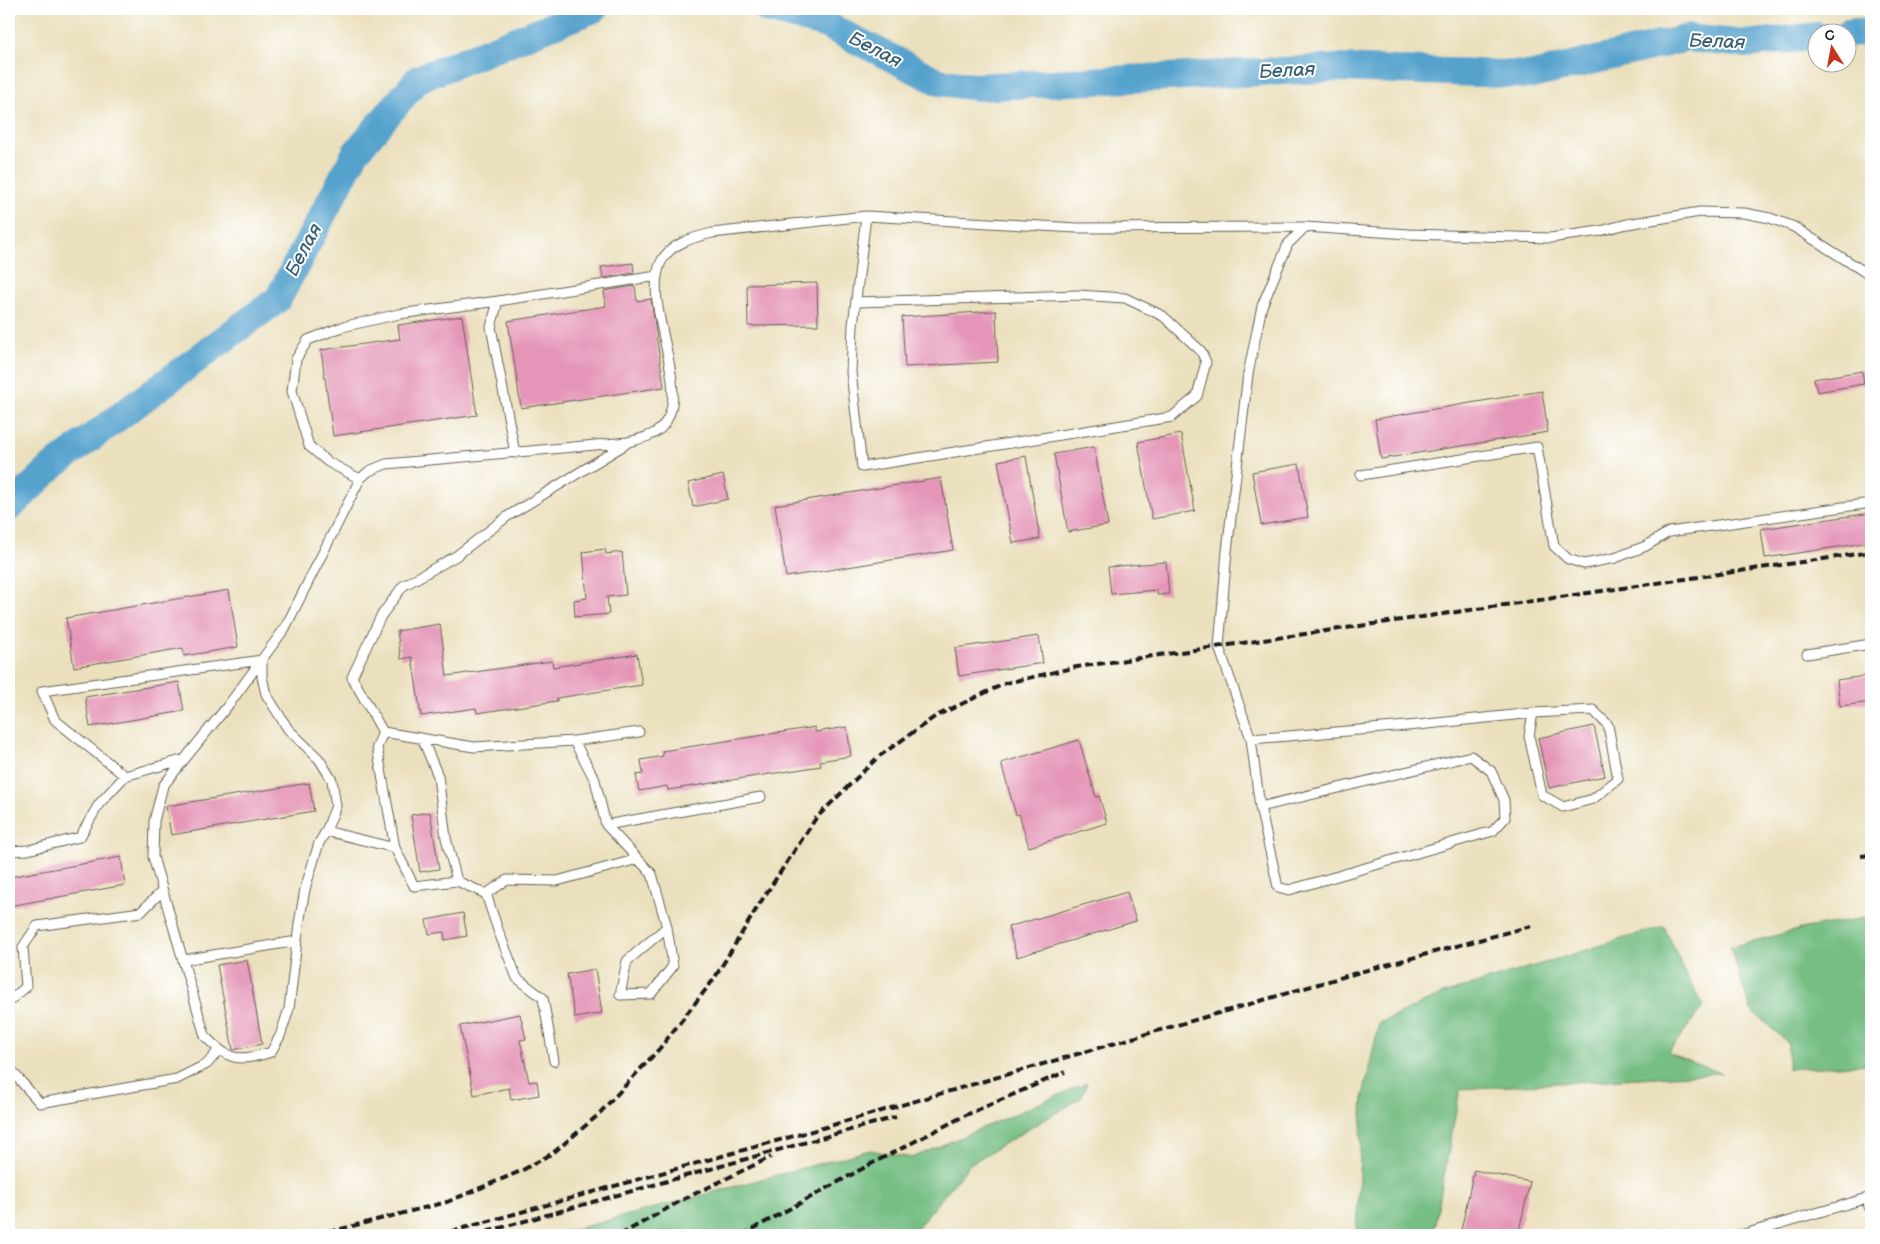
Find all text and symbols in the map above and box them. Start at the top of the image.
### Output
north arrow [1808,22,1858,72]
text: С [1823,26,1836,45]
water label: Белая [845,27,906,73]
water label: Белая [1688,30,1746,54]
water label: Белая [1258,58,1316,84]
water label: Белая [281,219,328,280]

